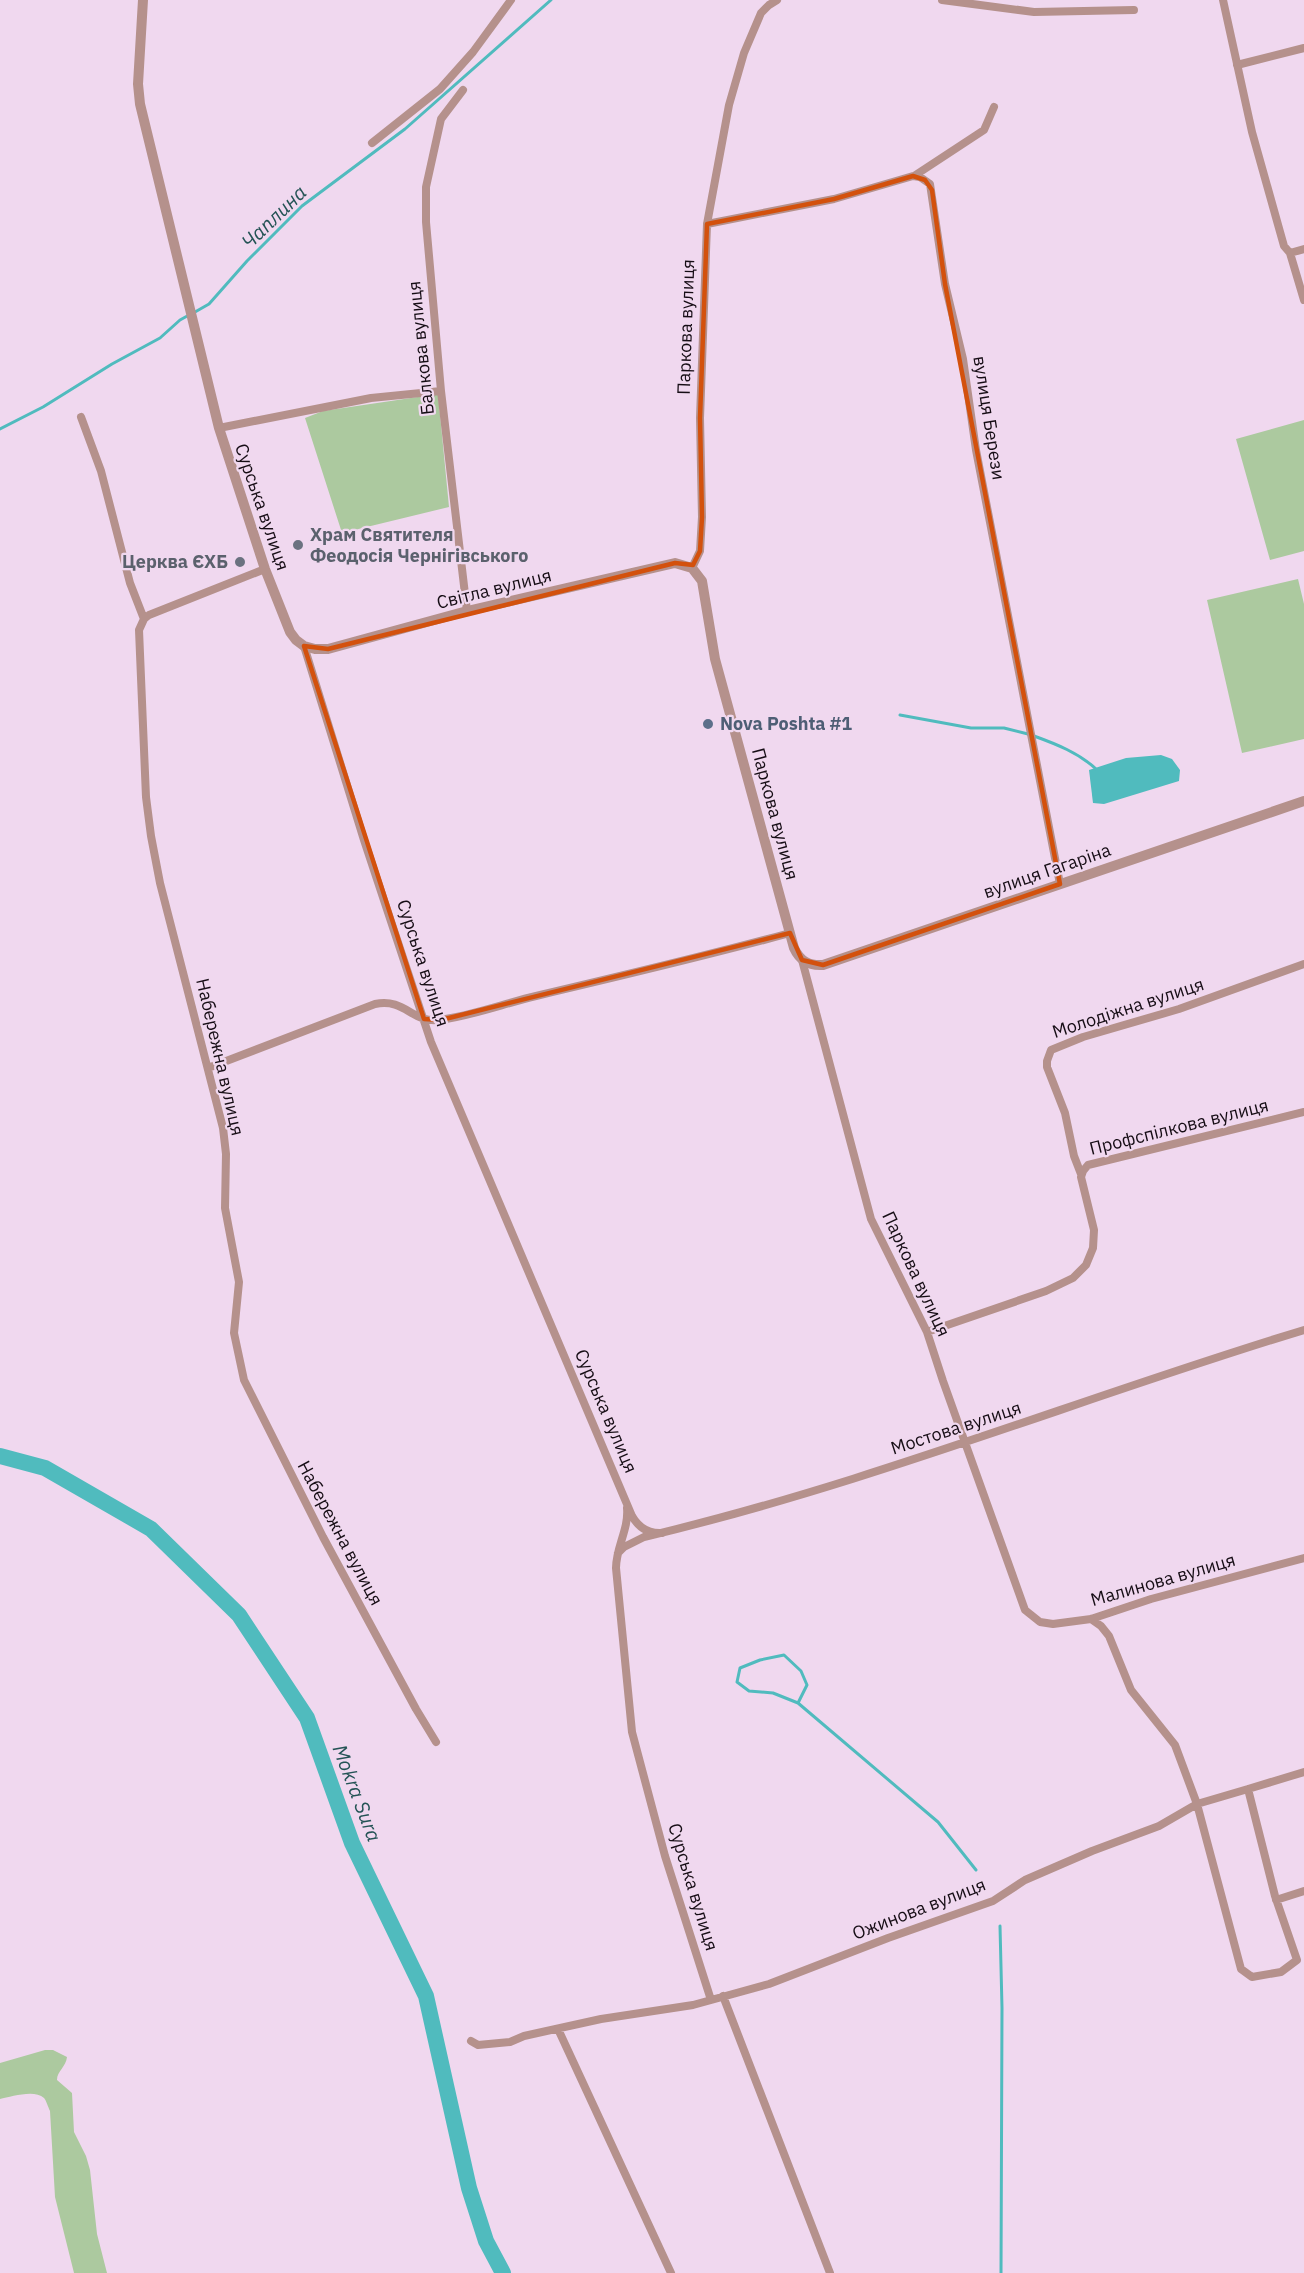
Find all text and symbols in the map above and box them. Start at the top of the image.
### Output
water label: Чаплина [235,179,312,254]
street label: Паркова вулиця [672,259,699,395]
street label: Балкова вулиця [402,280,439,416]
street label: вулиця Берези [968,354,1011,482]
street label: Сурська вулиця [230,441,295,573]
place label: Храм Святителя Феодосія Чернігівського [310,523,529,567]
marker: Храм Святителя Феодосія Чернігівського [291,538,305,552]
place label: Церква ЄХБ [122,550,228,573]
marker: Церква ЄХБ [233,555,247,569]
street label: Світла вулиця [434,563,554,614]
place label: Nova Poshta #1 [720,712,852,735]
marker: Nova Poshta #1 [701,717,715,731]
street label: Паркова вулиця [747,745,804,882]
street label: вулиця Гагаріна [980,838,1114,903]
street label: Сурська вулиця [392,896,455,1029]
street label: Молодіжна вулиця [1049,972,1207,1043]
street label: Набережна вулиця [191,976,250,1138]
street label: Профспілкова вулиця [1087,1093,1271,1160]
street label: Паркова вулиця [877,1207,956,1340]
street label: Сурська вулиця [570,1345,643,1476]
street label: Мостова вулиця [888,1396,1024,1459]
street label: Набережна вулиця [293,1456,388,1609]
street label: Малинова вулиця [1088,1548,1238,1611]
water label: Mokra Sura [327,1740,388,1845]
street label: Сурська вулиця [663,1820,724,1954]
street label: Ожинова вулиця [849,1872,989,1945]

